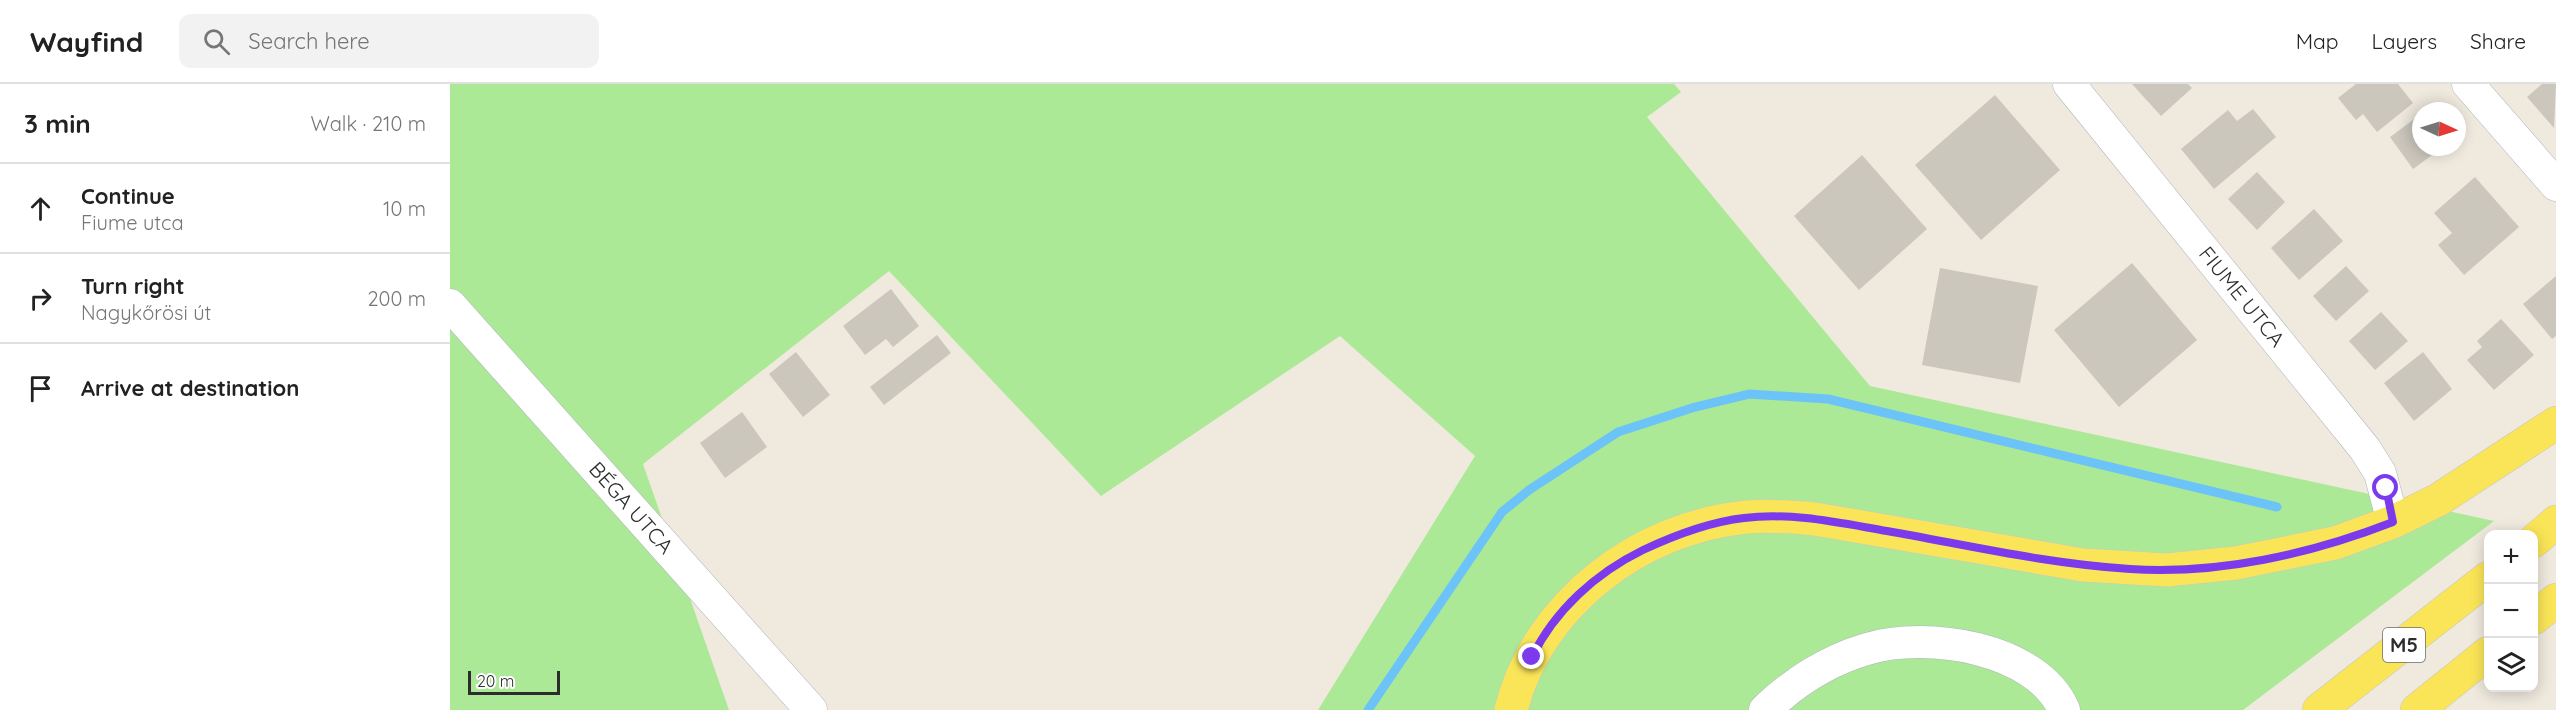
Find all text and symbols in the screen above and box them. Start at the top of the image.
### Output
search box [179,14,599,68]
text: Wayfind [30,24,143,59]
icon: search [200,25,233,58]
text: Search here [248,27,370,55]
text: Map [2296,28,2339,54]
text: Layers [2372,28,2437,54]
text: Share [2470,28,2526,54]
north arrow [2412,102,2466,156]
text: 3 min [24,107,91,140]
text: Walk · 210 m [311,111,426,136]
text: Continue [81,182,175,210]
icon: ahead [24,192,57,225]
text: 10 m [383,196,426,221]
text: Fiume utca [81,210,184,235]
street label: FIUME UTCA [2194,241,2291,352]
text: Turn right [81,272,185,300]
icon: right [24,282,57,315]
text: 200 m [367,286,426,311]
text: Nagykőrösi út [81,300,211,325]
icon: arrive [24,372,57,405]
text: Arrive at destination [81,374,299,402]
street label: BÉGA UTCA [584,456,679,559]
route start [2372,474,2398,500]
map controls [2484,530,2538,692]
button: + [2484,530,2538,584]
button: − [2484,584,2538,638]
road number: M5 [2383,628,2425,662]
button: layers [2484,638,2538,692]
route end [1518,643,1544,669]
scale bar [468,668,560,696]
text: 20 m [477,671,514,691]

